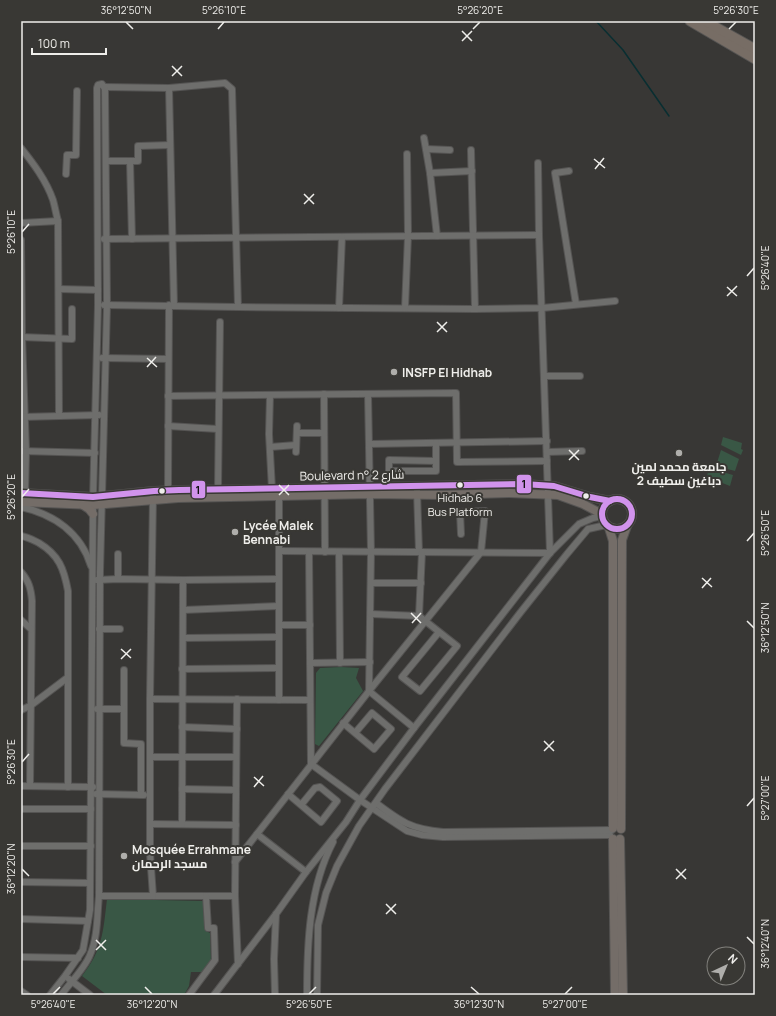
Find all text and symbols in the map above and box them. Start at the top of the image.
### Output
text: 36°12'50"N [101,3,151,17]
text: 5°26'10"E [202,3,246,17]
text: 5°26'20"E [457,3,503,17]
text: 5°26'30"E [713,3,759,17]
scale bar [32,30,106,56]
text: 100 m [38,35,70,52]
text: 5°26'10"E [4,210,18,254]
text: 5°26'40"E [758,245,772,290]
place label: INSFP El Hidhab [402,364,492,381]
marker: INSFP El Hidhab [389,367,399,377]
marker: جامعة محمد لمين دباغين سطيف 2 [674,448,684,458]
place label: جامعة محمد لمين دباغين سطيف 2 [632,458,727,489]
street label: Boulevard n° شارع 2 [300,466,405,484]
text: 5°26'20"E [4,474,18,520]
line badge: 1 [516,474,532,494]
text: 1 [522,476,526,491]
line badge: 1 [191,480,206,499]
marker: Hidhab 6 Bus Platform [455,480,465,490]
text: 1 [196,482,200,497]
unlabelled marker [157,486,167,496]
place label: Hidhab 6 Bus Platform [428,490,492,519]
unlabelled marker [581,491,591,501]
text: 5°26'50"E [758,510,772,556]
place label: Lycée Malek Bennabi [243,517,314,548]
marker: Lycée Malek Bennabi [230,527,240,537]
text: 36°12'50"N [758,603,772,653]
text: 5°26'30"E [4,739,18,785]
text: 5°27'00"E [758,775,772,820]
place label: Mosquée Errahmane مسجد الرحمان [132,841,251,872]
text: 36°12'20"N [4,844,18,894]
marker: Mosquée Errahmane مسجد الرحمان [119,851,129,861]
text: 36°12'40"N [758,919,772,969]
north arrow [706,946,746,986]
text: N [725,950,741,967]
text: 5°26'40"E [31,997,76,1011]
text: 36°12'20"N [127,997,177,1011]
text: 5°26'50"E [286,997,332,1011]
text: 36°12'30"N [454,997,504,1011]
text: 5°27'00"E [543,997,588,1011]

